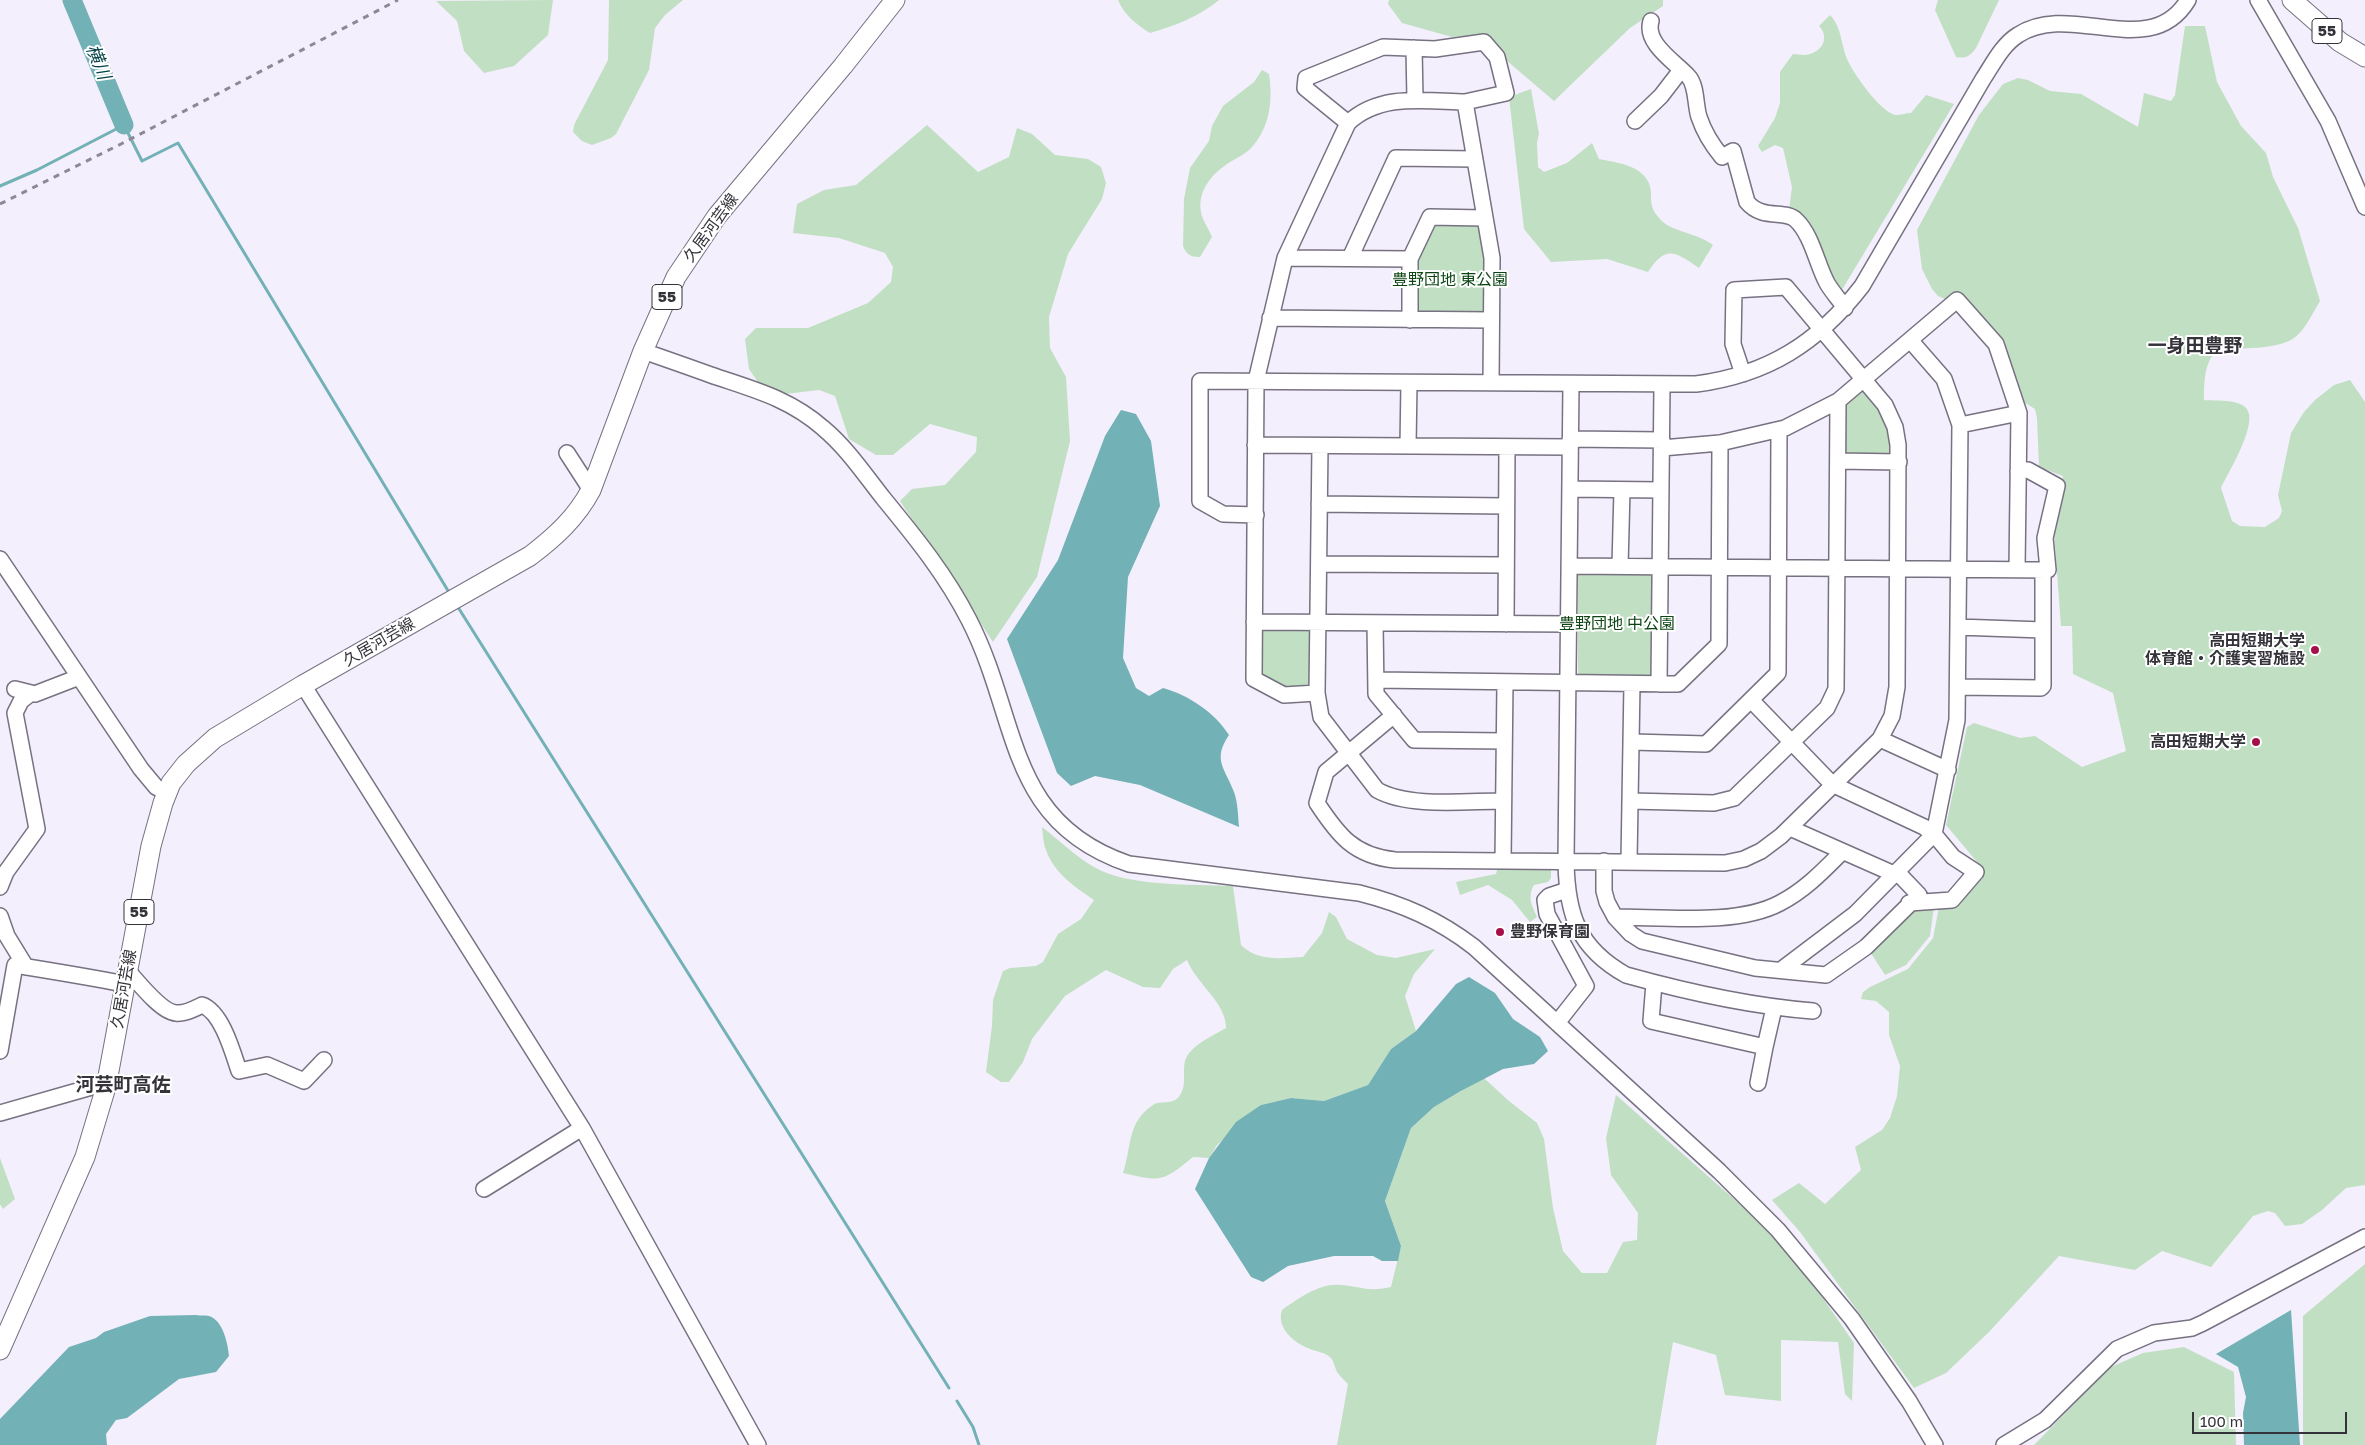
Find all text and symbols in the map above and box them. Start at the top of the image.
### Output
road number: 55 [2312,18,2342,44]
water label: 横川 [81,41,115,83]
street label: 久居河芸線 [680,190,742,266]
park label: 豊野団地 東公園 [1392,270,1508,290]
road number: 55 [652,284,682,310]
district label: 一身田豊野 [2148,335,2242,357]
street label: 久居河芸線 [340,614,418,670]
park label: 豊野団地 中公園 [1559,614,1675,634]
place label: 高田短期大学 体育館・介護実習施設 [2145,631,2305,669]
marker: 高田短期大学 体育館・介護実習施設 [2309,644,2321,656]
place label: 高田短期大学 [2150,732,2246,752]
marker: 高田短期大学 [2250,736,2262,748]
road number: 55 [124,900,154,924]
place label: 豊野保育園 [1510,922,1590,942]
marker: 豊野保育園 [1494,926,1506,938]
street label: 久居河芸線 [108,948,140,1030]
district label: 河芸町高佐 [76,1074,170,1096]
scale bar [2195,1402,2350,1434]
text: 100 m [2200,1412,2243,1430]

